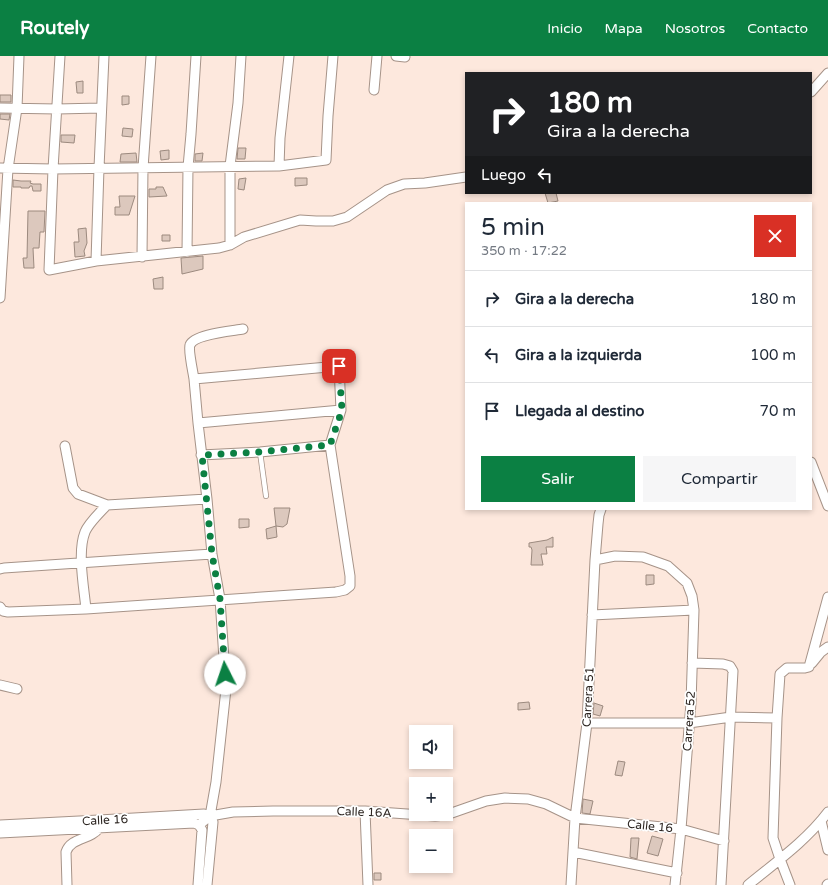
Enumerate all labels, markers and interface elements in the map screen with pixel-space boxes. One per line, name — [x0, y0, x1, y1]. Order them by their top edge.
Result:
text: Routely — [20, 17, 89, 39]
text: Inicio — [547, 20, 583, 37]
text: Mapa — [605, 20, 643, 37]
text: Nosotros — [665, 20, 725, 37]
text: Contacto — [747, 20, 808, 37]
text: 180 m — [547, 86, 633, 120]
icon: right — [481, 88, 533, 140]
text: Gira a la derecha — [547, 120, 690, 142]
icon: left — [534, 164, 556, 186]
text: Luego — [481, 166, 526, 184]
text: 5 min — [481, 213, 545, 242]
button: close — [754, 215, 796, 257]
text: 350 m · 17:22 — [481, 243, 567, 259]
icon: right — [481, 288, 503, 310]
text: Gira a la derecha — [515, 290, 634, 308]
text: 180 m — [750, 290, 796, 308]
icon: left — [481, 344, 503, 366]
text: Gira a la izquierda — [515, 346, 642, 364]
text: 100 m — [750, 346, 796, 364]
pin — [322, 349, 356, 383]
icon: arrive — [328, 355, 350, 377]
icon: arrive — [481, 400, 503, 422]
text: Llegada al destino — [515, 402, 644, 420]
text: 70 m — [759, 402, 796, 420]
button: Salir — [481, 456, 635, 502]
button: Compartir — [643, 456, 796, 502]
position arrow — [204, 653, 246, 695]
street label: Carrera 51 — [579, 666, 597, 728]
street label: Carrera 52 — [680, 690, 698, 752]
map controls — [409, 725, 453, 873]
button: sound — [409, 725, 453, 769]
button: + — [409, 777, 453, 821]
street label: Calle 16A — [336, 804, 392, 820]
street label: Calle 16 — [82, 812, 128, 828]
street label: Calle 16 — [626, 817, 674, 835]
button: − — [409, 829, 453, 873]

